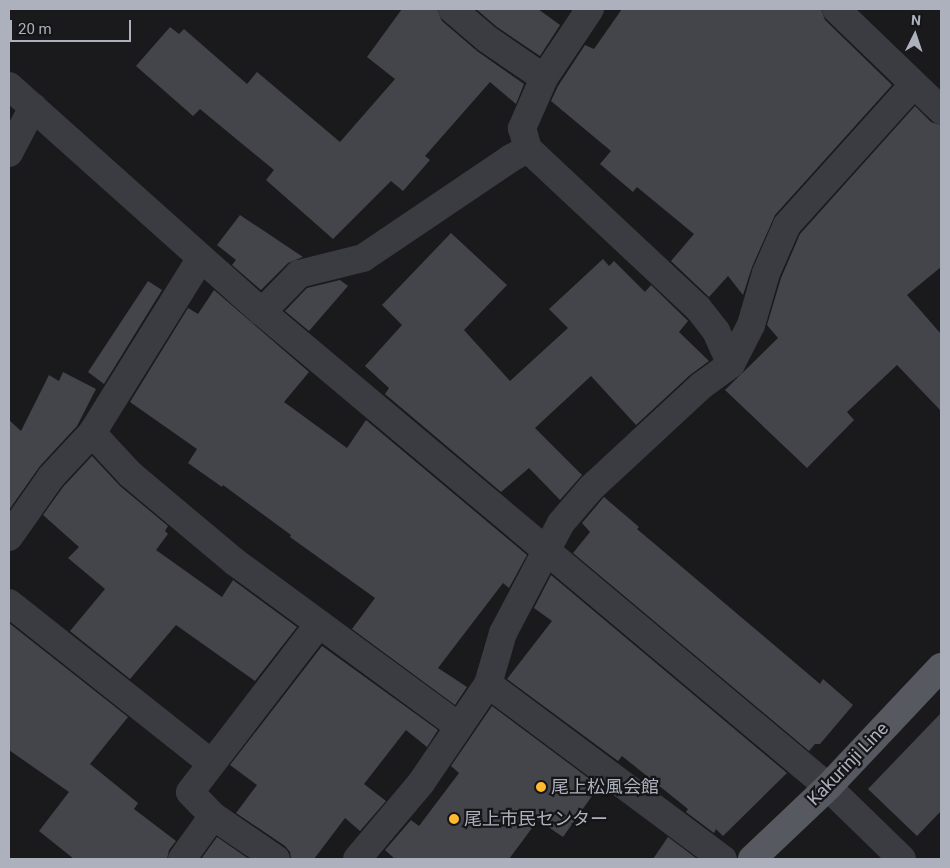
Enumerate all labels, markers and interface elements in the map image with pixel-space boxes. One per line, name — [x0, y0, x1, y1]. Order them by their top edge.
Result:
scale bar — [12, 10, 134, 42]
north arrow — [890, 10, 940, 60]
text: N — [911, 12, 922, 28]
text: 20 m — [18, 20, 52, 38]
street label: Kakurinji Line — [803, 718, 893, 810]
place label: 尾上松風会館 — [551, 776, 659, 798]
marker: 尾上松風会館 — [535, 781, 547, 793]
place label: 尾上市民センター — [464, 808, 608, 830]
marker: 尾上市民センター — [448, 813, 460, 825]

